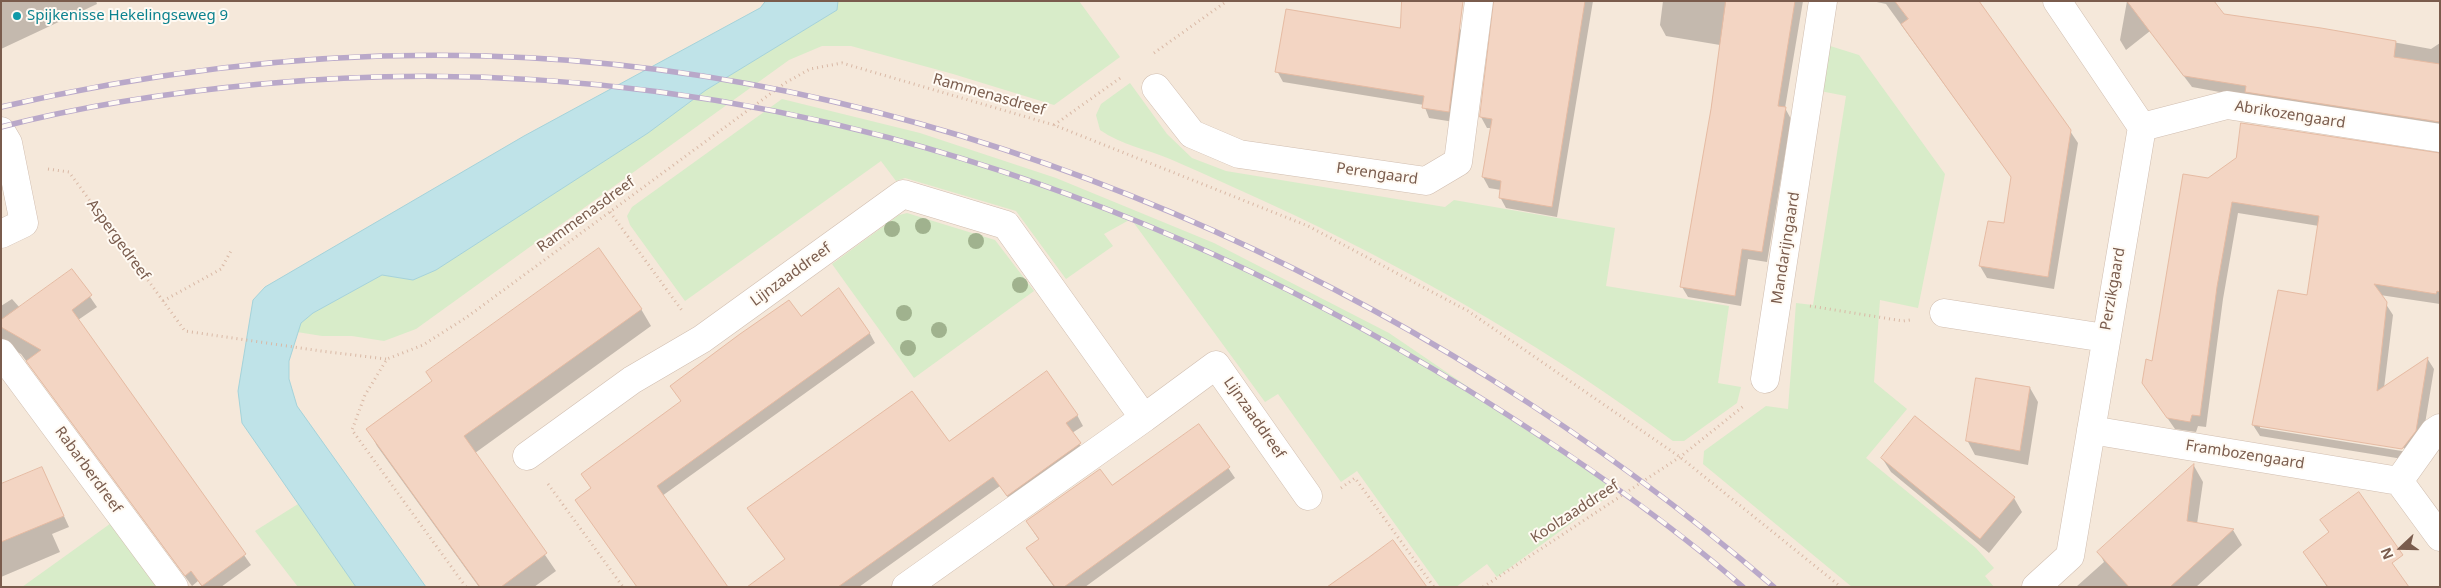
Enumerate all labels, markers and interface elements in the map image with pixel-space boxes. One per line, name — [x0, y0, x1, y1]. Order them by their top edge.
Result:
place label: Spijkenisse Hekelingseweg 9 — [27, 7, 228, 25]
marker: Spijkenisse Hekelingseweg 9 — [11, 10, 23, 22]
street label: Rammenasdreef — [931, 70, 1047, 120]
street label: Abrikozengaard — [2233, 97, 2347, 133]
street label: Perengaard — [1335, 159, 1419, 189]
street label: Rammenasdreef — [534, 174, 638, 256]
street label: Mandarijngaard — [1768, 191, 1804, 305]
street label: Aspergedreef — [83, 196, 153, 284]
street label: Lijnzaaddreef — [747, 240, 835, 310]
street label: Perzikgaard — [2097, 246, 2129, 332]
street label: Lijnzaaddreef — [1219, 374, 1289, 462]
street label: Rabarberdreef — [51, 423, 125, 517]
street label: Frambozengaard — [2184, 437, 2306, 473]
street label: Koolzaaddreef — [1527, 477, 1623, 547]
north arrow — [2376, 523, 2426, 573]
text: N — [2376, 545, 2397, 562]

